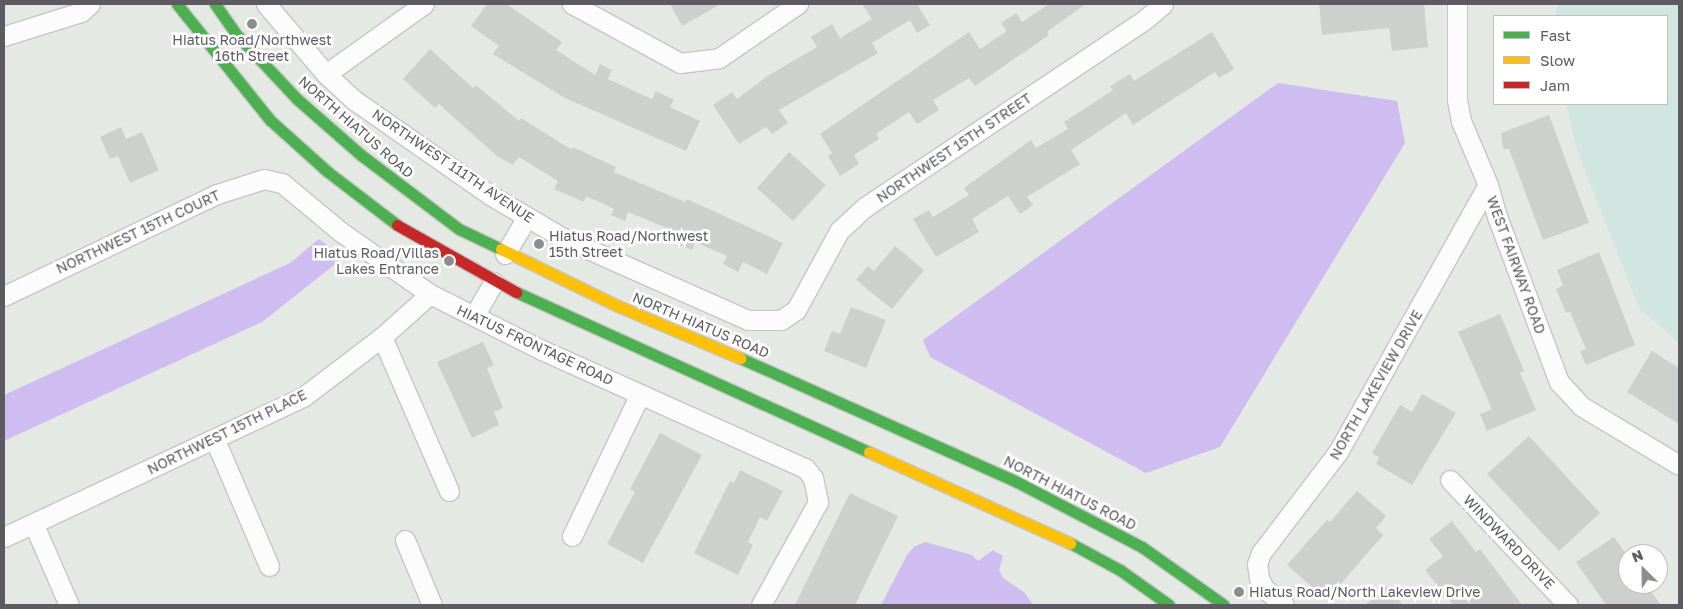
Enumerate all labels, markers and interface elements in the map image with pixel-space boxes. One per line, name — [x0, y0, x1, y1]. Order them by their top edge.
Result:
legend — [1493, 15, 1668, 105]
marker: Hiatus Road/Northwest 16th Street — [246, 18, 258, 30]
text: Fast — [1540, 26, 1571, 44]
place label: Hiatus Road/Northwest 16th Street — [172, 32, 332, 64]
text: Slow — [1540, 51, 1575, 69]
street label: NORTH HIATUS ROAD — [295, 73, 417, 181]
text: Jam — [1540, 76, 1570, 94]
street label: NORTHWEST 15TH STREET — [873, 90, 1035, 206]
street label: NORTHWEST 111TH AVENUE — [369, 106, 537, 226]
street label: NORTHWEST 15TH COURT — [54, 187, 222, 277]
street label: WEST FAIRWAY ROAD — [1483, 194, 1549, 336]
place label: Hiatus Road/Northwest 15th Street — [549, 228, 708, 260]
marker: Hiatus Road/Northwest 15th Street — [533, 238, 545, 250]
place label: Hiatus Road/Villas Lakes Entrance — [313, 245, 439, 278]
marker: Hiatus Road/Villas Lakes Entrance — [443, 255, 455, 267]
street label: NORTH HIATUS ROAD — [630, 289, 772, 361]
street label: HIATUS FRONTAGE ROAD — [454, 301, 616, 389]
street label: NORTH LAKEVIEW DRIVE — [1326, 307, 1426, 463]
street label: NORTHWEST 15TH PLACE — [145, 386, 309, 478]
street label: NORTH HIATUS ROAD — [1001, 452, 1139, 534]
street label: WINDWARD DRIVE — [1460, 491, 1558, 593]
north arrow — [1618, 544, 1668, 594]
text: N — [1629, 546, 1646, 566]
place label: Hiatus Road/North Lakeview Drive — [1249, 584, 1480, 600]
marker: Hiatus Road/North Lakeview Drive — [1233, 586, 1245, 598]

